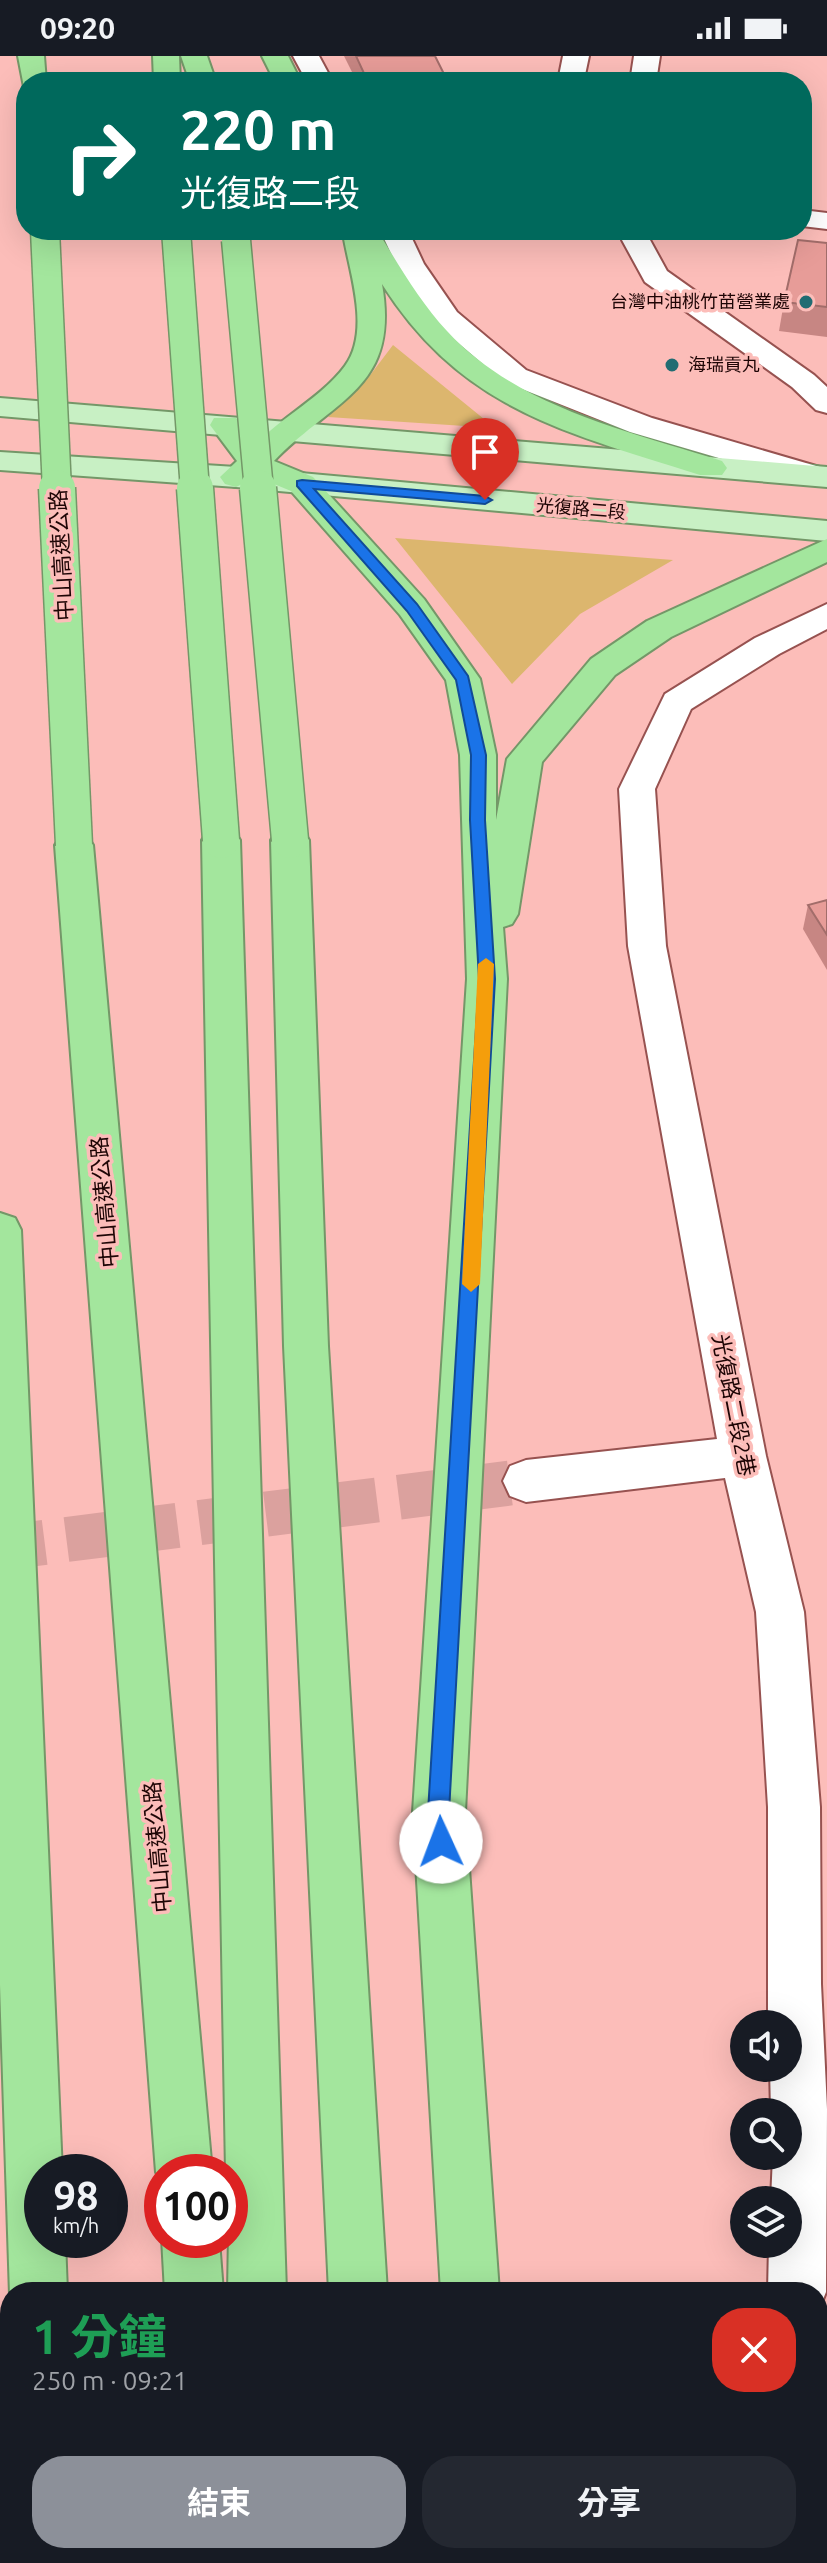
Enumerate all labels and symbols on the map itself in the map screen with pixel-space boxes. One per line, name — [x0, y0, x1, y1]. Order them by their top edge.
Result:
place label: 台灣中油桃竹苗營業處 — [610, 291, 790, 311]
marker: 台灣中油桃竹苗營業處 — [797, 293, 815, 311]
place label: 海瑞貢丸 — [688, 354, 760, 374]
marker: 海瑞貢丸 — [663, 356, 681, 374]
pin — [451, 418, 519, 500]
street label: 中山高速公路 — [45, 488, 76, 622]
street label: 光復路二段 — [535, 494, 627, 522]
street label: 中山高速公路 — [85, 1135, 122, 1269]
street label: 光復路二段2巷 — [708, 1332, 761, 1478]
street label: 中山高速公路 — [138, 1780, 175, 1914]
position arrow — [399, 1800, 483, 1884]
speed limit sign: 100 — [144, 2154, 248, 2258]

